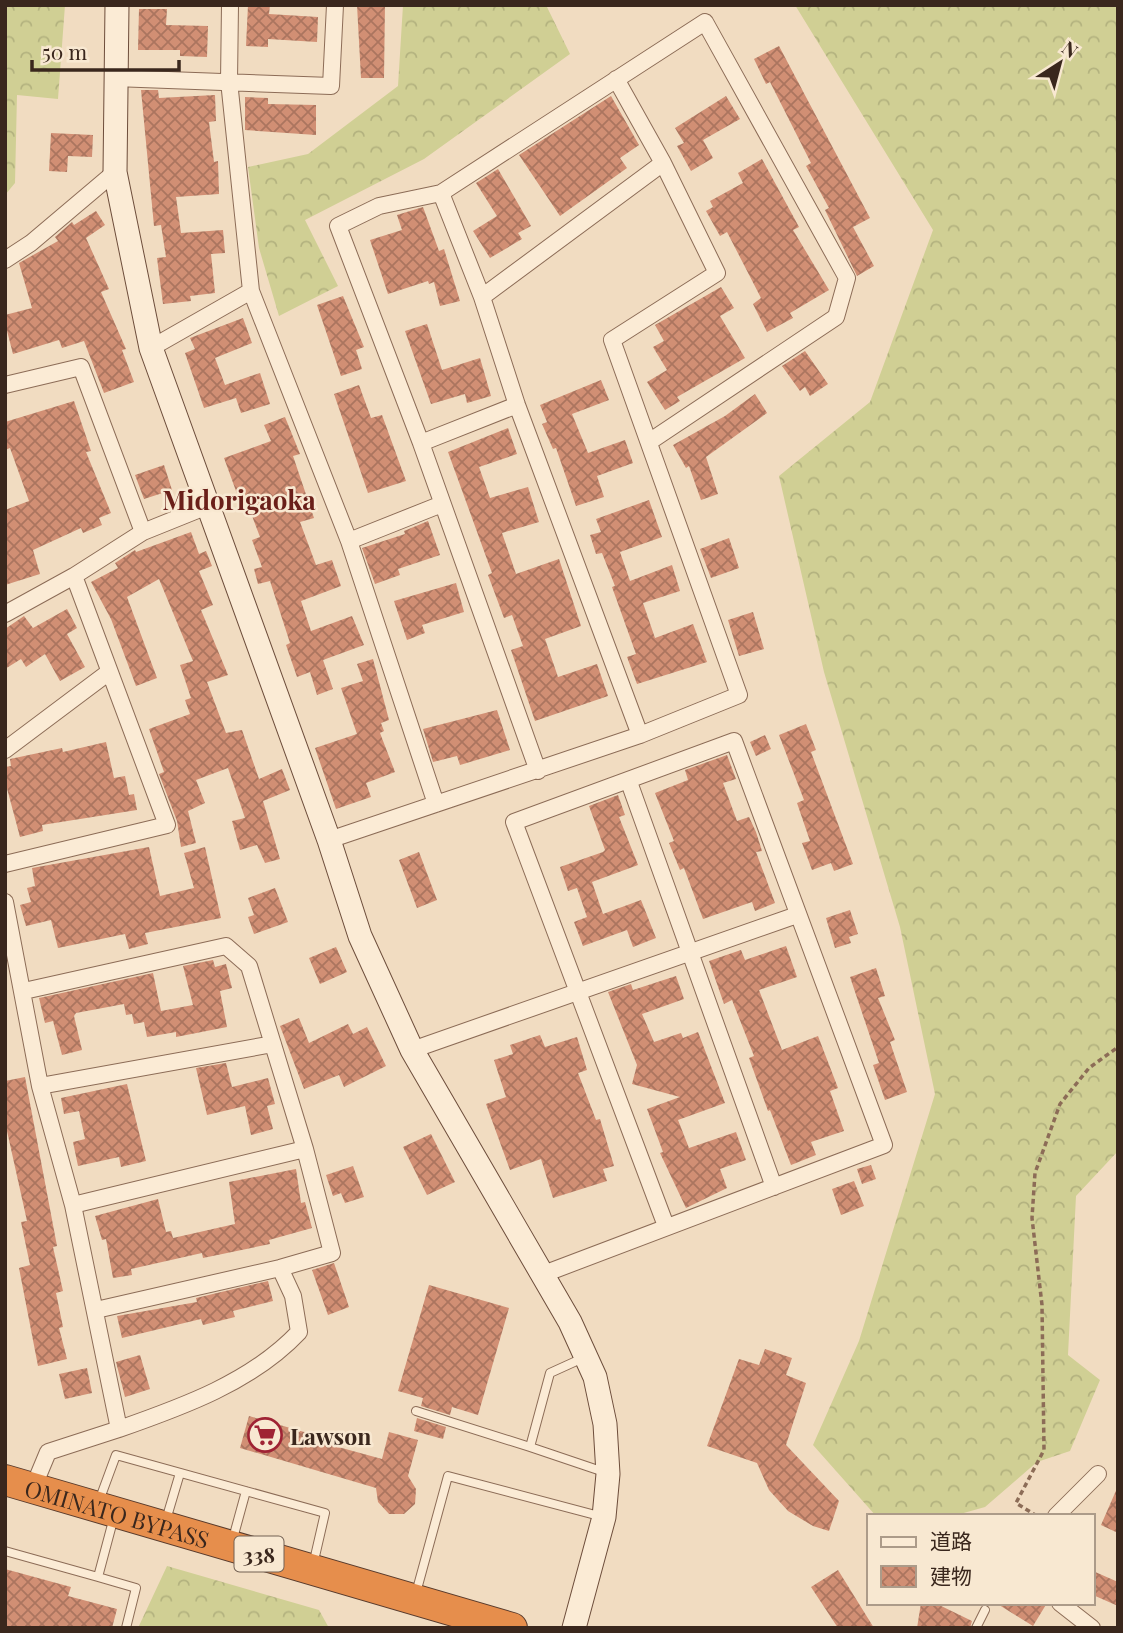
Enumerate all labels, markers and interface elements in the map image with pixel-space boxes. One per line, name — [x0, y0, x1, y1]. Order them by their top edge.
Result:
scale bar — [32, 28, 178, 72]
north arrow — [1025, 28, 1095, 98]
text: N — [1057, 34, 1084, 63]
text: 50 m — [42, 37, 88, 65]
district label: Midorigaoka — [162, 482, 316, 517]
supermarket icon: Lawson — [246, 1416, 284, 1454]
place label: Lawson — [290, 1420, 371, 1451]
street label: OMINATO BYPASS — [21, 1471, 213, 1554]
legend — [867, 1514, 1095, 1605]
text: 道路 — [930, 1526, 972, 1554]
road number: 338 — [234, 1536, 284, 1572]
text: 建物 — [930, 1561, 972, 1589]

